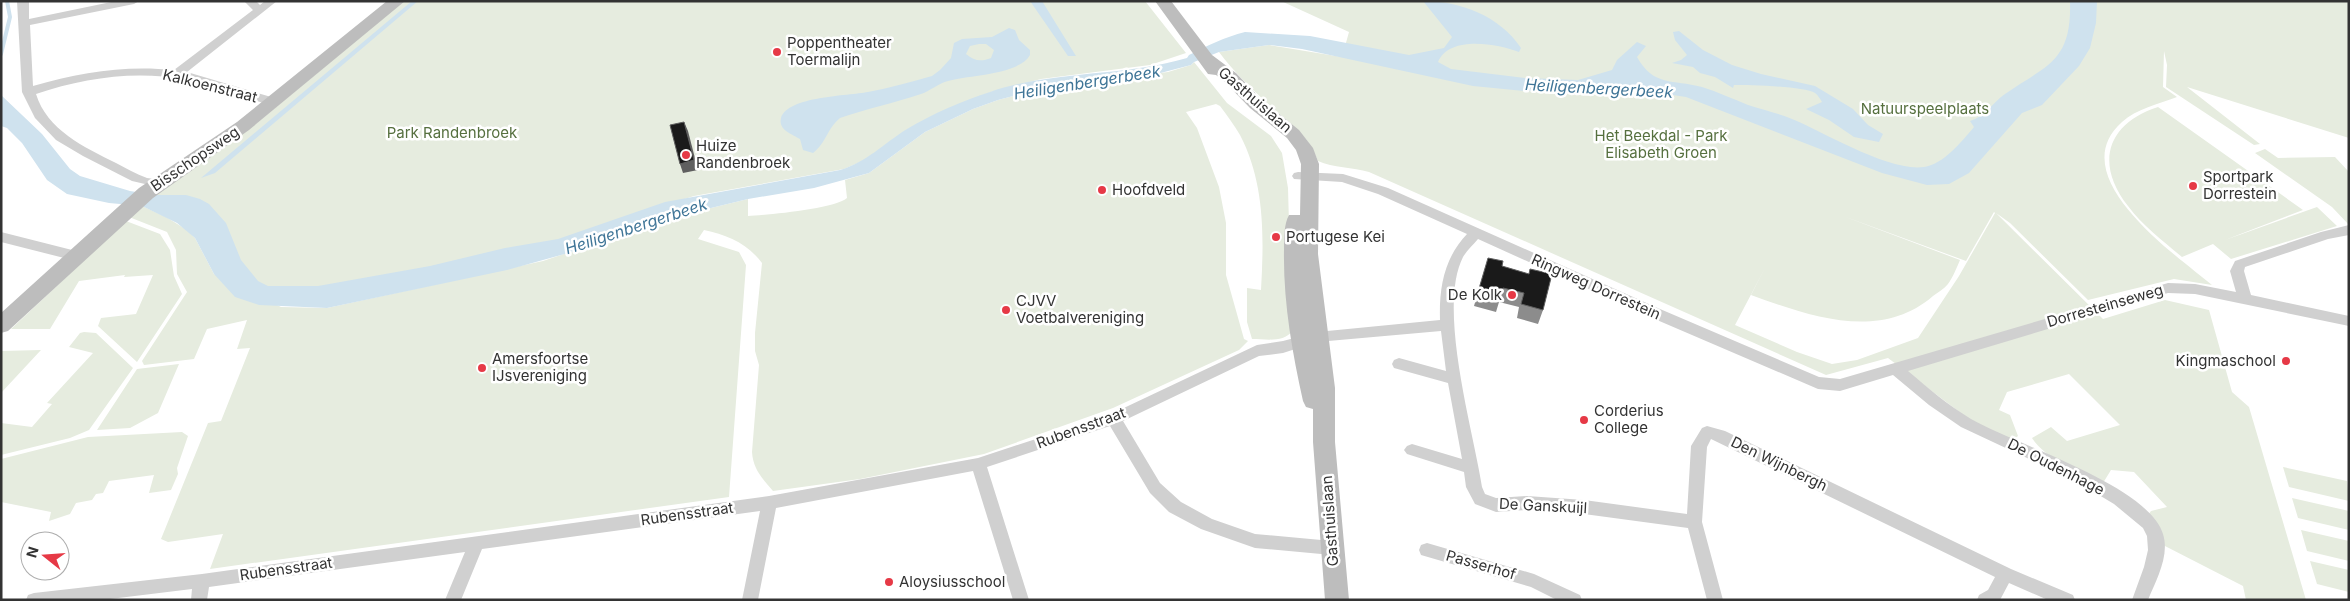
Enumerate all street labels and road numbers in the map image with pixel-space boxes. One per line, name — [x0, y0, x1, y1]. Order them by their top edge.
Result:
street label: Gasthuislaan — [1215, 63, 1296, 137]
street label: Kalkoenstraat — [161, 65, 259, 106]
street label: Bisschopsweg — [147, 122, 243, 195]
street label: Ringweg Dorrestein — [1529, 250, 1664, 324]
street label: Dorresteinseweg — [2045, 280, 2165, 331]
street label: Rubensstraat — [1034, 403, 1128, 452]
street label: Den Wijnbergh — [1728, 432, 1831, 495]
street label: De Oudenhage — [2005, 434, 2108, 499]
street label: Gasthuislaan — [1317, 475, 1342, 567]
street label: De Ganskuijl — [1498, 494, 1588, 517]
street label: Rubensstraat — [639, 498, 735, 529]
street label: Passerhof — [1444, 545, 1519, 584]
street label: Rubensstraat — [238, 553, 334, 584]

